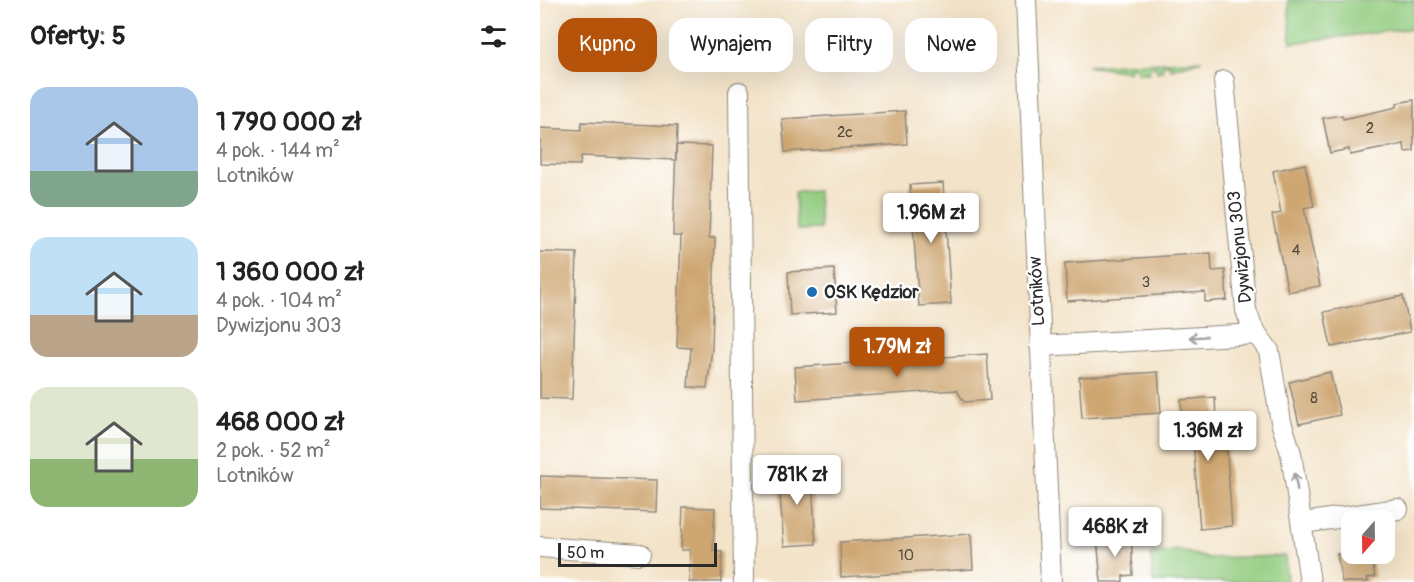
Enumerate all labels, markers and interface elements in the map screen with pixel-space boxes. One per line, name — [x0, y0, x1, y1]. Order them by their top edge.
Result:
chip: Kupno — [558, 18, 657, 72]
chip: Wynajem — [669, 18, 793, 72]
chip: Filtry — [805, 18, 893, 72]
chip: Nowe — [905, 18, 997, 72]
text: Oferty: 5 — [30, 20, 126, 52]
icon: filters — [477, 20, 510, 53]
text: 1 790 000 zł — [216, 106, 361, 138]
icon: home — [78, 111, 150, 183]
house number: 2 — [1366, 119, 1374, 138]
house number: 2c — [837, 123, 853, 142]
text: 4 pok. · 144 m² — [216, 138, 340, 163]
text: Lotników — [216, 163, 294, 188]
street label: Dywizjonu 303 — [1223, 190, 1257, 304]
pin: 1.96M zł — [869, 193, 993, 244]
text: 1.96M zł — [897, 200, 965, 225]
house number: 4 — [1292, 241, 1301, 260]
street label: Lotników — [1024, 255, 1050, 327]
text: 1 360 000 zł — [216, 256, 364, 288]
icon: home — [78, 261, 150, 333]
house number: 3 — [1142, 273, 1150, 292]
place label: OSK Kędzior — [824, 281, 919, 304]
marker: OSK Kędzior — [805, 285, 819, 299]
text: 4 pok. · 104 m² — [216, 288, 342, 313]
text: Dywizjonu 303 — [216, 313, 341, 338]
pin: 1.79M zł — [835, 327, 959, 378]
one-way arrow — [1189, 332, 1208, 343]
text: 1.79M zł — [863, 334, 931, 359]
house number: 8 — [1310, 389, 1318, 408]
text: 468 000 zł — [216, 406, 344, 438]
icon: home — [78, 411, 150, 483]
pin: 1.36M zł — [1146, 411, 1270, 462]
text: 1.36M zł — [1173, 418, 1243, 443]
text: 2 pok. · 52 m² — [216, 438, 331, 463]
pin: 781K zł — [742, 455, 852, 506]
text: 781K zł — [767, 462, 827, 487]
text: Lotników — [216, 463, 294, 488]
one-way arrow — [1291, 473, 1302, 493]
pin: 468K zł — [1060, 507, 1170, 558]
north arrow — [1341, 510, 1395, 564]
map controls — [1341, 510, 1395, 564]
text: 468K zł — [1082, 514, 1148, 539]
scale bar — [558, 540, 717, 568]
text: 50 m — [567, 543, 604, 563]
house number: 10 — [898, 546, 914, 565]

